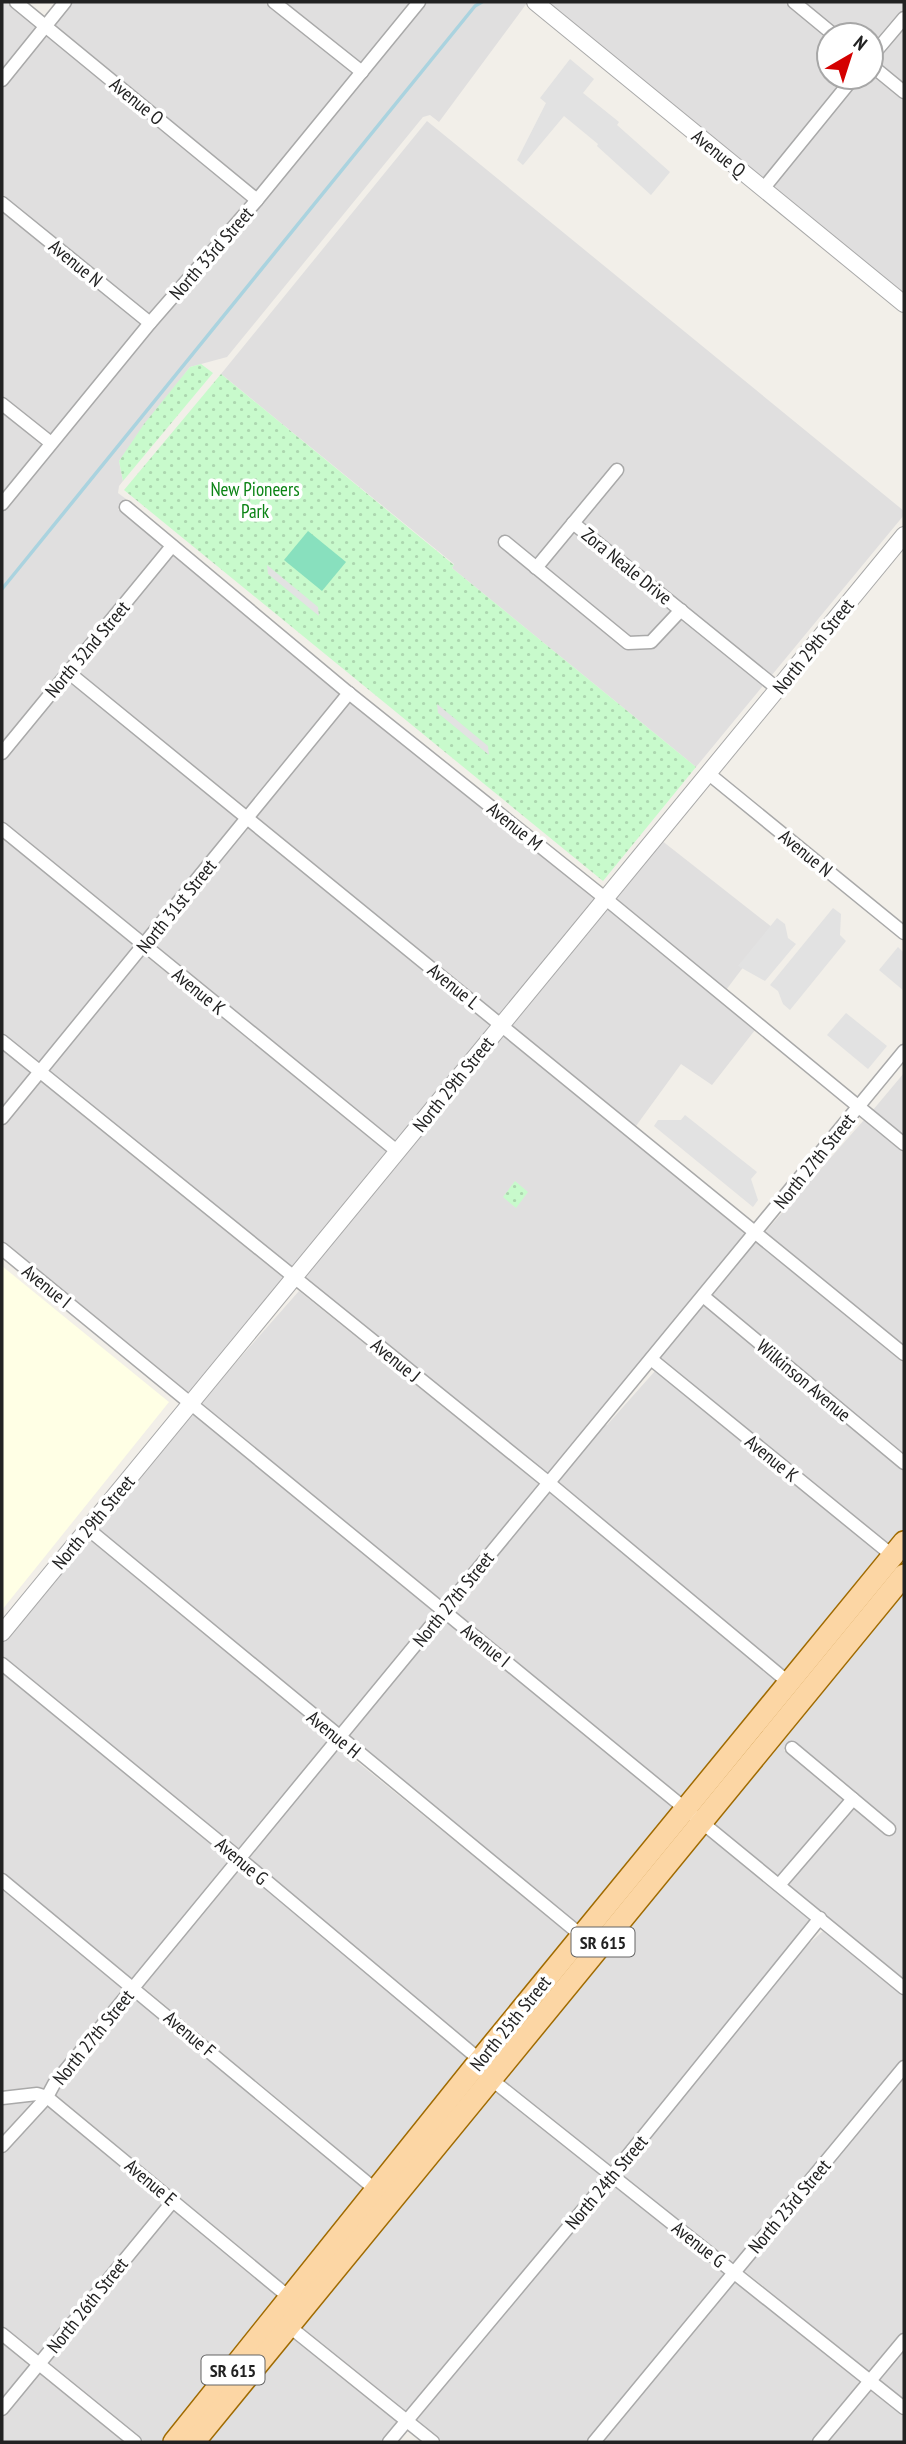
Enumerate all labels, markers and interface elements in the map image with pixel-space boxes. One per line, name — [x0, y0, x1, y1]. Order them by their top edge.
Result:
north arrow — [815, 21, 885, 91]
text: N — [849, 30, 872, 55]
street label: Avenue O — [105, 72, 169, 130]
street label: Avenue Q — [687, 124, 751, 182]
street label: North 33rd Street — [164, 201, 258, 304]
street label: Avenue N — [44, 234, 108, 292]
park label: New Pioneers Park — [210, 477, 300, 523]
street label: Zora Neale Drive — [577, 522, 677, 610]
street label: North 29th Street — [767, 593, 859, 699]
street label: North 32nd Street — [40, 595, 135, 702]
street label: Avenue M — [483, 796, 547, 856]
street label: Avenue N — [774, 824, 838, 882]
street label: North 31st Street — [131, 854, 222, 958]
street label: Avenue L — [423, 958, 485, 1014]
street label: Avenue K — [168, 962, 230, 1020]
street label: North 29th Street — [407, 1031, 499, 1137]
street label: North 27th Street — [768, 1108, 860, 1213]
street label: Avenue I — [17, 1259, 77, 1313]
street label: Avenue J — [366, 1333, 426, 1387]
street label: Wilkinson Avenue — [752, 1334, 856, 1426]
street label: Avenue K — [741, 1429, 803, 1487]
street label: North 29th Street — [47, 1469, 140, 1574]
street label: North 27th Street — [407, 1546, 499, 1651]
street label: Avenue I — [456, 1618, 516, 1672]
street label: Avenue H — [302, 1705, 366, 1763]
street label: Avenue G — [211, 1832, 273, 1890]
road number: SR 615 — [572, 1928, 634, 1956]
street label: North 25th Street — [464, 1970, 556, 2076]
street label: North 27th Street — [47, 1984, 139, 2089]
street label: Avenue F — [159, 2006, 221, 2063]
street label: North 24th Street — [560, 2129, 653, 2234]
street label: Avenue E — [120, 2153, 182, 2211]
street label: North 23rd Street — [743, 2153, 836, 2258]
street label: Avenue G — [667, 2216, 731, 2272]
street label: North 26th Street — [41, 2252, 133, 2358]
road number: SR 615 — [202, 2356, 264, 2384]

